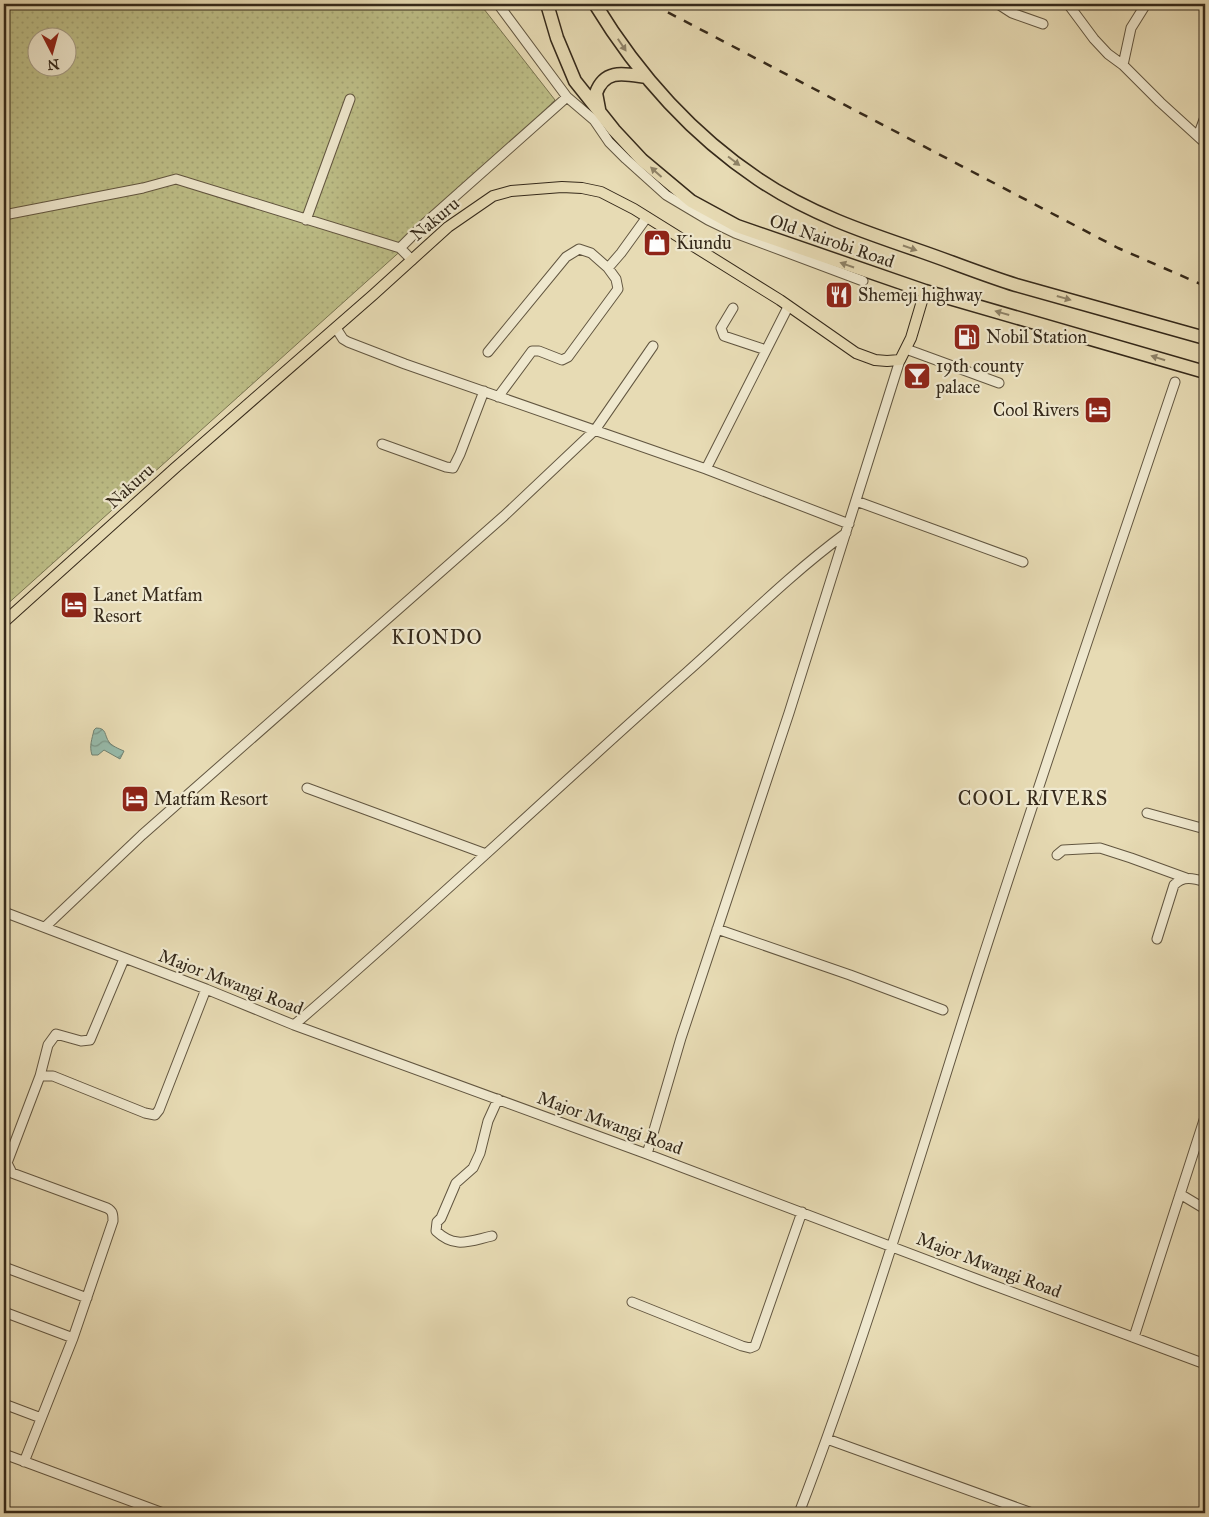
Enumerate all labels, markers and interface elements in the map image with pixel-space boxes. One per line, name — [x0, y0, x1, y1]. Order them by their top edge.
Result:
north arrow — [28, 28, 78, 78]
one-way arrow — [617, 38, 626, 52]
text: N — [46, 55, 60, 74]
one-way arrow — [727, 156, 740, 167]
one-way arrow — [650, 166, 662, 178]
street label: Nakuru — [406, 192, 464, 246]
street label: Old Nairobi Road — [767, 209, 897, 273]
shop icon: Kiundu — [642, 228, 672, 258]
place label: Kiundu — [676, 232, 732, 254]
one-way arrow — [903, 244, 918, 252]
one-way arrow — [840, 260, 855, 268]
restaurant icon: Shemeji highway — [824, 280, 854, 310]
place label: Shemeji highway — [858, 284, 983, 307]
one-way arrow — [1057, 295, 1072, 303]
one-way arrow — [995, 309, 1010, 317]
fuel station icon: Nobil Station — [952, 322, 982, 352]
place label: Nobil Station — [986, 326, 1087, 348]
one-way arrow — [1151, 354, 1166, 362]
place label: 19th county palace — [935, 355, 1024, 398]
bar icon: 19th county palace — [902, 361, 932, 391]
hotel icon: Cool Rivers — [1083, 395, 1113, 425]
place label: Cool Rivers — [993, 399, 1079, 421]
street label: Nakuru — [102, 459, 159, 513]
place label: Lanet Matfam Resort — [93, 584, 203, 627]
hotel icon: Lanet Matfam Resort — [59, 590, 89, 620]
district label: KIONDO — [391, 625, 483, 649]
hotel icon: Matfam Resort — [120, 784, 150, 814]
district label: COOL RIVERS — [958, 786, 1108, 810]
place label: Matfam Resort — [154, 788, 269, 810]
street label: Major Mwangi Road — [155, 944, 306, 1021]
street label: Major Mwangi Road — [534, 1086, 686, 1160]
street label: Major Mwangi Road — [913, 1227, 1064, 1304]

